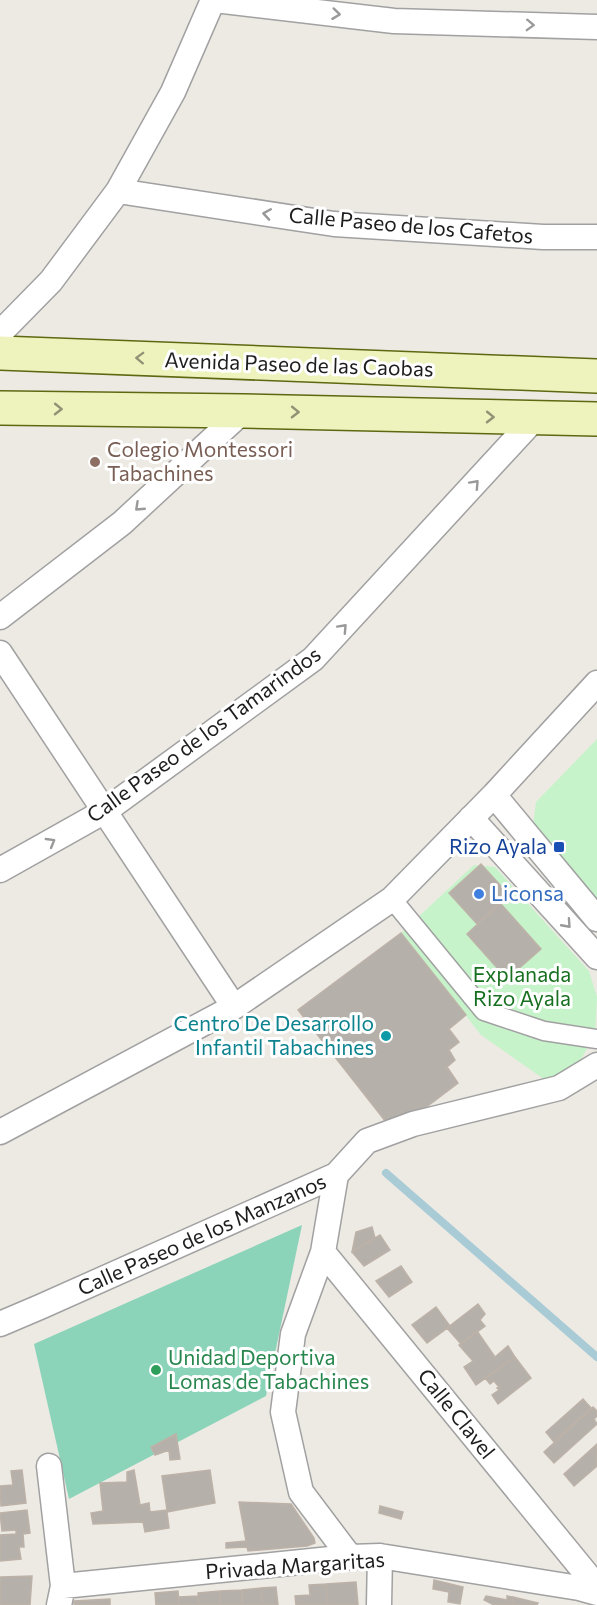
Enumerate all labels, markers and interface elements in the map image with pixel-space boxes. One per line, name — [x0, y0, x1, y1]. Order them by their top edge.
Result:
one-way arrow — [331, 7, 340, 20]
one-way arrow — [526, 19, 535, 31]
street label: Calle Paseo de los Cafetos — [288, 201, 534, 248]
one-way arrow — [262, 208, 271, 220]
street label: Avenida Paseo de las Caobas — [164, 346, 434, 381]
one-way arrow — [135, 352, 144, 365]
one-way arrow — [54, 403, 63, 415]
one-way arrow — [291, 406, 300, 418]
one-way arrow — [486, 410, 495, 423]
place label: Colegio Montessori Tabachines — [107, 436, 293, 485]
marker: Colegio Montessori Tabachines — [88, 455, 102, 469]
one-way arrow — [467, 480, 478, 491]
one-way arrow — [135, 500, 145, 511]
one-way arrow — [335, 624, 346, 635]
street label: Calle Paseo de los Tamarindos — [81, 641, 325, 827]
place label: Rizo Ayala — [449, 833, 547, 858]
one-way arrow — [45, 837, 55, 849]
marker: Rizo Ayala — [552, 840, 566, 854]
place label: Liconsa — [491, 880, 564, 905]
marker: Liconsa — [472, 887, 486, 901]
one-way arrow — [560, 917, 571, 928]
park label: Explanada Rizo Ayala — [473, 961, 571, 1010]
place label: Centro De Desarrollo Infantil Tabachines — [173, 1010, 374, 1059]
marker: Centro De Desarrollo Infantil Tabachines — [379, 1029, 393, 1043]
street label: Calle Paseo de los Manzanos — [73, 1167, 329, 1300]
place label: Unidad Deportiva Lomas de Tabachines — [168, 1344, 369, 1393]
marker: Unidad Deportiva Lomas de Tabachines — [149, 1363, 163, 1377]
street label: Calle Clavel — [413, 1363, 501, 1463]
street label: Privada Margaritas — [204, 1546, 386, 1583]

